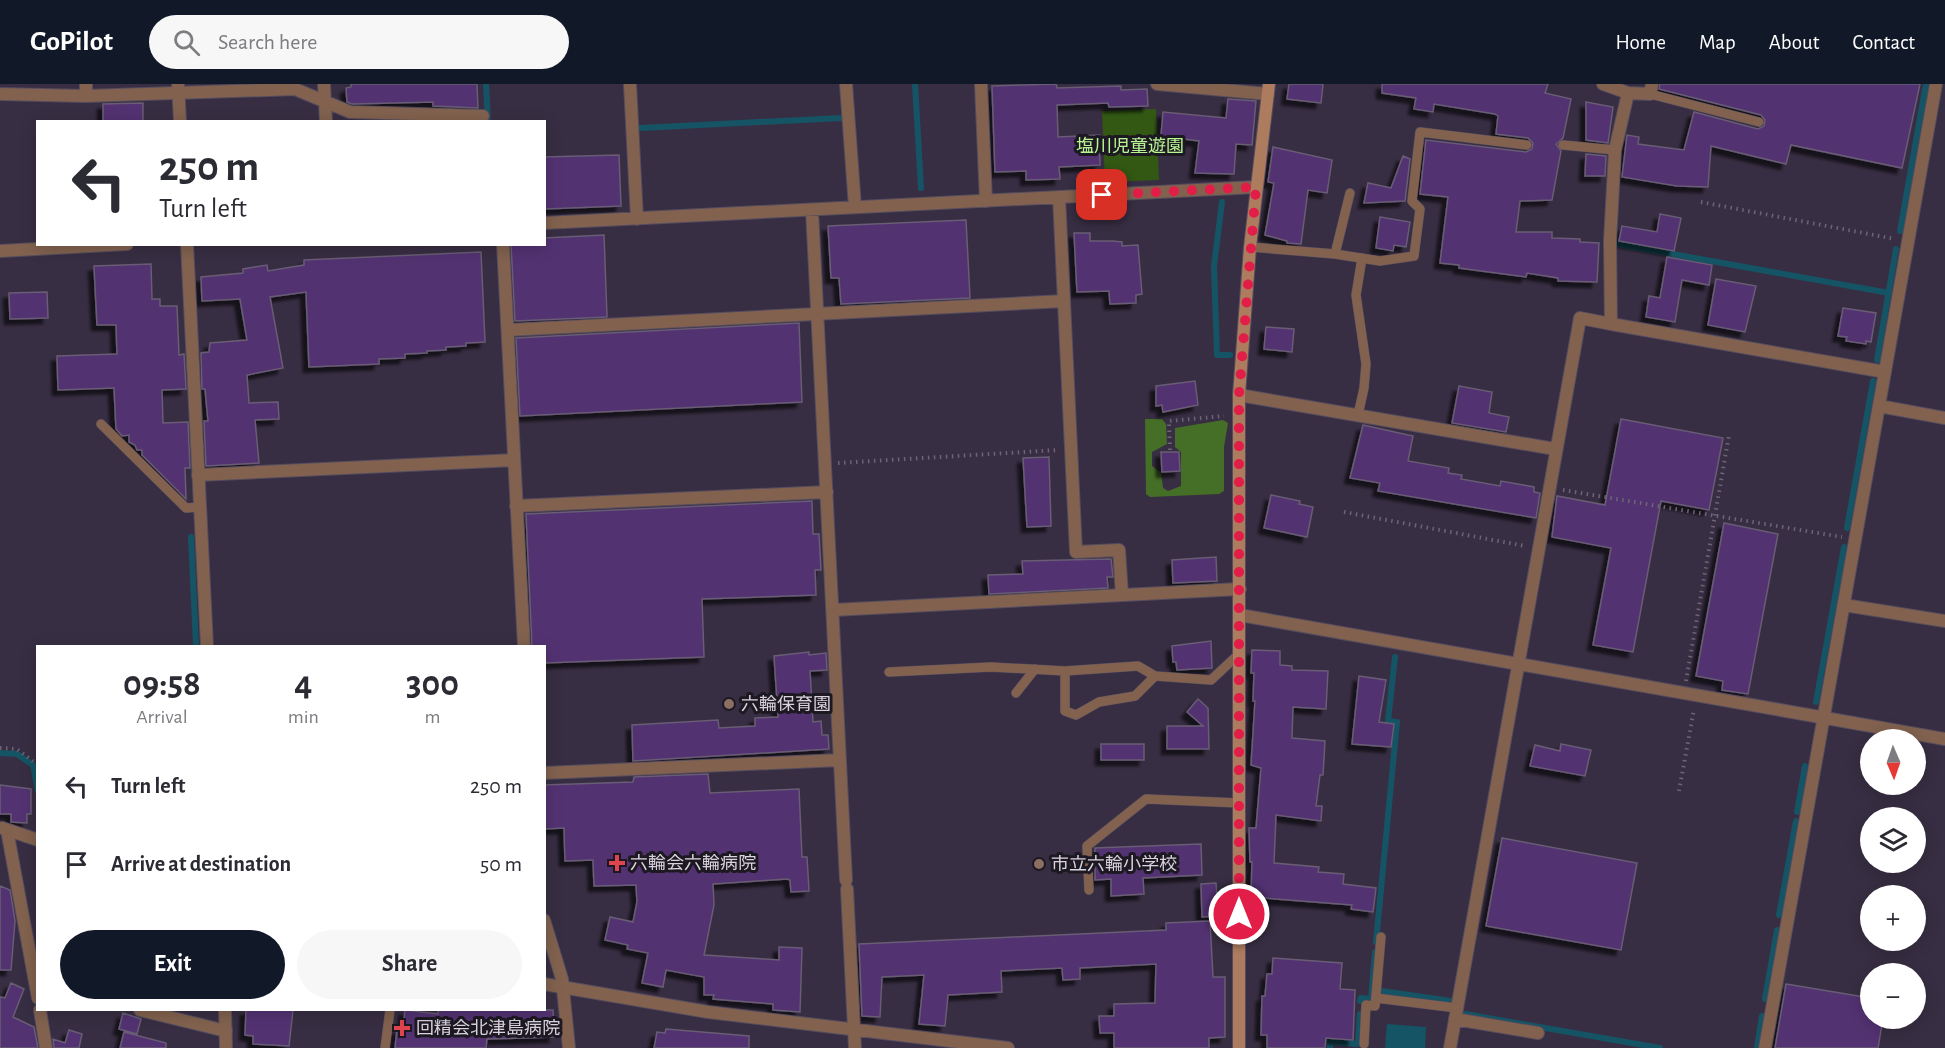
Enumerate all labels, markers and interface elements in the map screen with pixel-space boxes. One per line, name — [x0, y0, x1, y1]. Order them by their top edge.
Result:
search box — [149, 15, 569, 69]
icon: search — [170, 26, 203, 59]
text: GoPilot — [30, 28, 113, 56]
text: Search here — [218, 31, 318, 53]
text: Home — [1615, 32, 1666, 53]
text: Map — [1699, 32, 1736, 53]
text: About — [1769, 32, 1819, 53]
text: Contact — [1852, 32, 1915, 53]
park label: 塩川児童遊園 — [1076, 136, 1184, 156]
icon: left — [60, 144, 138, 222]
text: 250 m — [159, 146, 259, 188]
pin — [1076, 169, 1127, 220]
icon: arrive — [1085, 178, 1118, 211]
text: Turn left — [159, 195, 247, 222]
text: 09:58 — [123, 666, 201, 702]
text: 4 — [294, 666, 312, 702]
text: 300 — [406, 666, 459, 702]
place label: 六輪保育園 — [741, 694, 831, 714]
marker: 六輪保育園 — [722, 697, 736, 711]
text: Arrival — [136, 707, 188, 727]
text: min — [288, 707, 319, 727]
text: m — [424, 707, 440, 727]
north arrow — [1860, 729, 1926, 795]
map controls — [1860, 729, 1926, 1029]
icon: left — [60, 770, 93, 803]
text: Turn left — [111, 775, 185, 797]
text: 250 m — [470, 775, 522, 797]
button: layers — [1860, 807, 1926, 873]
icon: arrive — [60, 848, 93, 881]
text: Arrive at destination — [111, 853, 291, 875]
text: 50 m — [480, 853, 522, 875]
place label: 六輪会六輪病院 — [630, 853, 756, 873]
marker: 六輪会六輪病院 — [608, 854, 626, 872]
place label: 市立六輪小学校 — [1051, 854, 1177, 874]
marker: 市立六輪小学校 — [1032, 857, 1046, 871]
position arrow — [1207, 882, 1271, 946]
button: + — [1860, 885, 1926, 951]
button: Exit — [60, 930, 285, 999]
button: Share — [297, 930, 522, 999]
button: − — [1860, 963, 1926, 1029]
place label: 回精会北津島病院 — [416, 1018, 560, 1038]
marker: 回精会北津島病院 — [393, 1019, 411, 1037]

